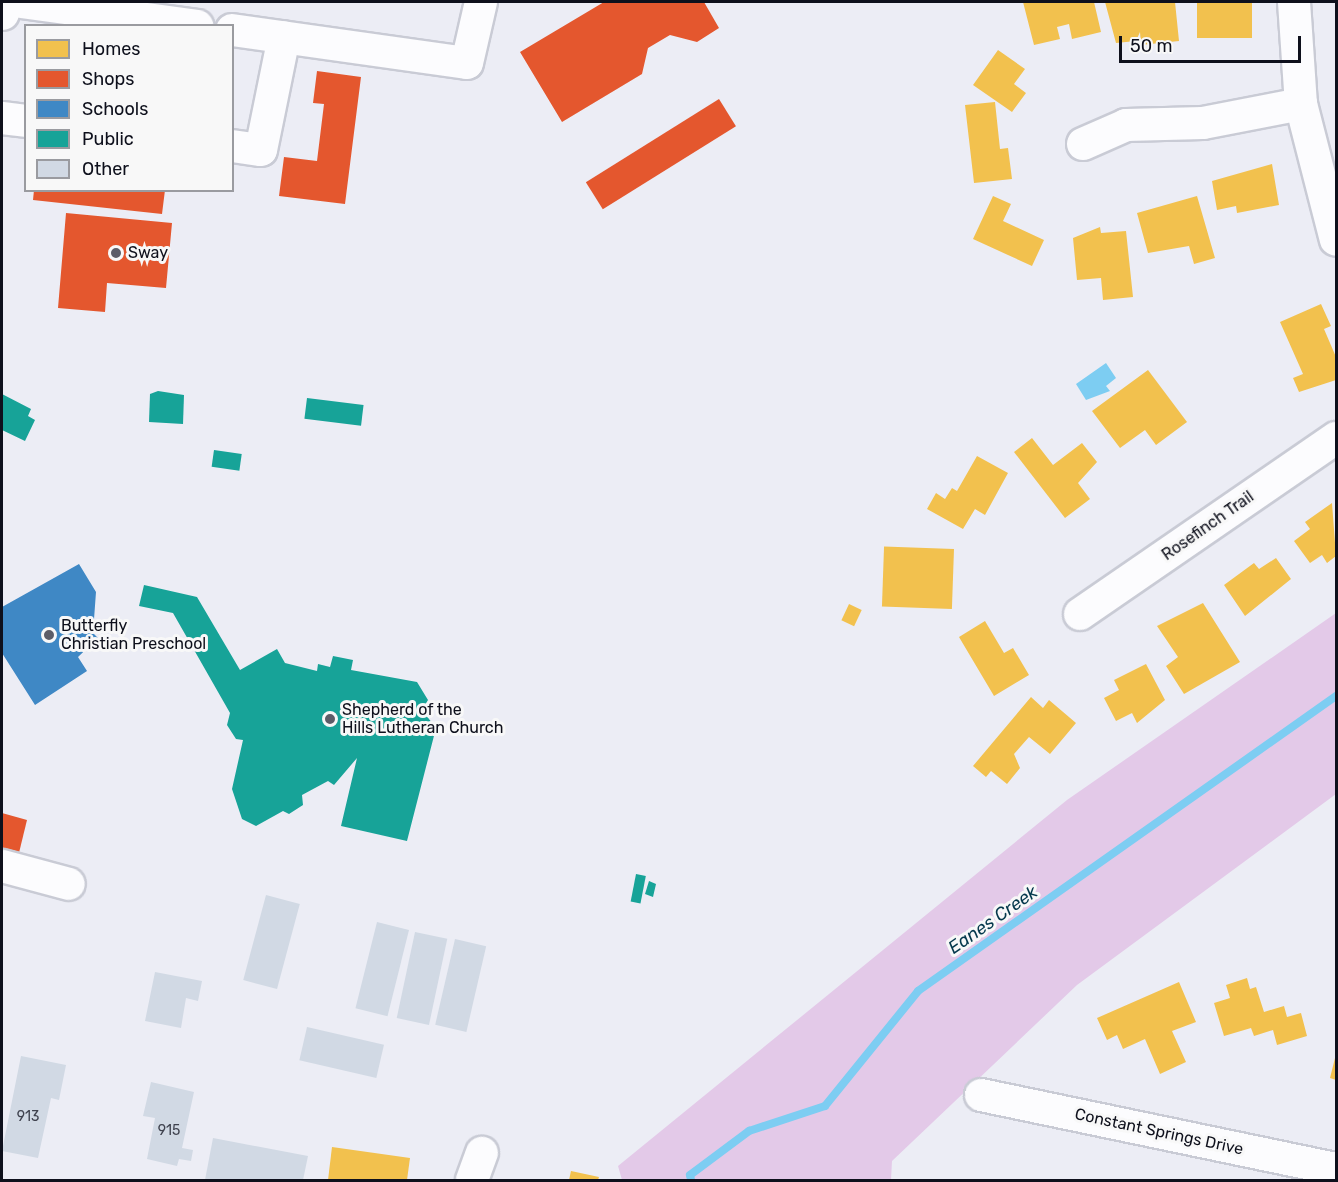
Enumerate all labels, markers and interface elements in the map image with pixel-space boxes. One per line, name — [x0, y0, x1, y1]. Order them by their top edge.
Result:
legend — [24, 24, 234, 192]
scale bar — [1122, 24, 1304, 62]
text: 50 m — [1130, 35, 1173, 57]
text: Homes — [82, 38, 140, 60]
text: Shops — [82, 68, 134, 90]
text: Schools — [82, 98, 148, 120]
text: Public — [82, 128, 134, 150]
text: Other — [82, 158, 129, 180]
place label: Sway — [128, 243, 168, 263]
marker: Sway — [109, 246, 123, 260]
street label: Rosefinch Trail — [1158, 487, 1258, 565]
place label: Butterfly Christian Preschool — [61, 616, 206, 654]
marker: Butterfly Christian Preschool — [42, 628, 56, 642]
place label: Shepherd of the Hills Lutheran Church — [342, 700, 503, 738]
marker: Shepherd of the Hills Lutheran Church — [323, 712, 337, 726]
water label: Eanes Creek — [944, 881, 1042, 959]
street label: Constant Springs Drive — [1073, 1105, 1245, 1159]
house number: 913 — [17, 1109, 39, 1125]
house number: 915 — [158, 1123, 180, 1139]

